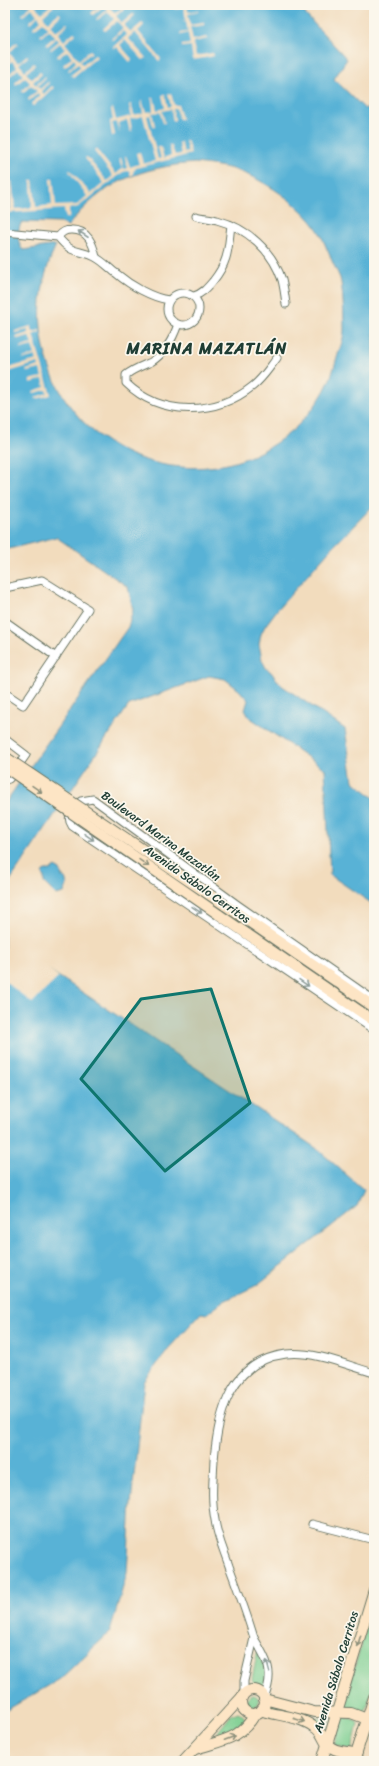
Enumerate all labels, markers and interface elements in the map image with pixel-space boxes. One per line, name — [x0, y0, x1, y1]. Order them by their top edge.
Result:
one-way arrow — [77, 230, 88, 238]
district label: MARINA MAZATLÁN — [126, 334, 287, 363]
one-way arrow — [31, 785, 42, 793]
street label: Boulevard Marina Mazatlán — [96, 785, 226, 887]
one-way arrow — [83, 833, 94, 841]
street label: Avenida Sábalo Cerritos — [138, 838, 255, 929]
one-way arrow — [138, 859, 149, 867]
one-way arrow — [191, 906, 203, 914]
one-way arrow — [299, 979, 310, 987]
street label: Avenida Sábalo Cerritos — [307, 1608, 365, 1737]
one-way arrow — [355, 1634, 362, 1647]
one-way arrow — [264, 1660, 271, 1673]
one-way arrow — [293, 1717, 306, 1724]
one-way arrow — [224, 1733, 236, 1741]

